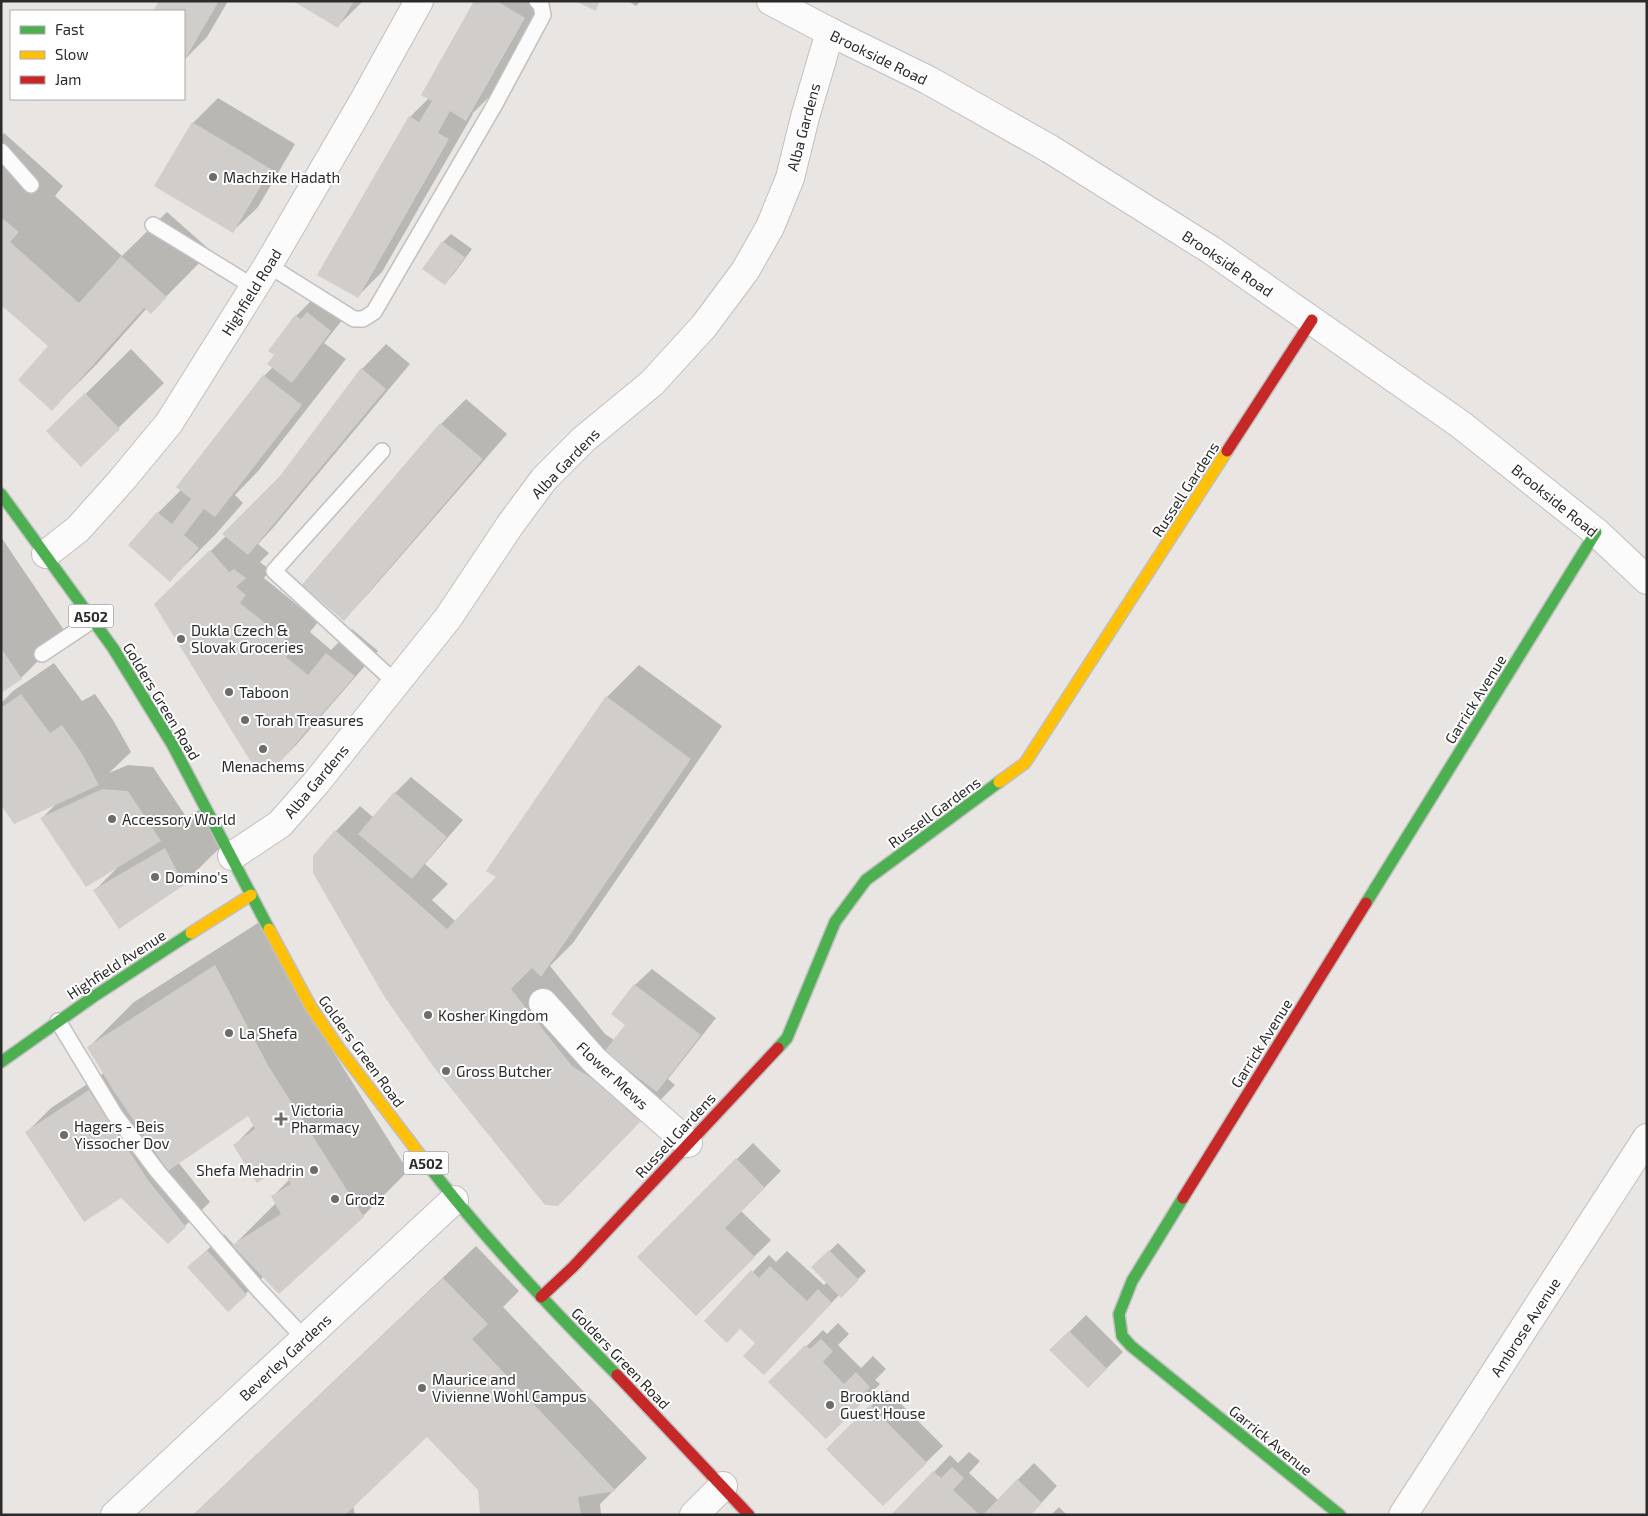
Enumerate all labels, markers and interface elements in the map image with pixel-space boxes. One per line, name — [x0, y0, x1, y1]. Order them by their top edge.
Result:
legend — [10, 10, 185, 100]
text: Fast — [55, 20, 85, 38]
street label: Brookside Road — [828, 26, 930, 88]
text: Slow — [55, 45, 89, 63]
text: Jam — [55, 70, 81, 88]
street label: Alba Gardens — [783, 81, 823, 173]
place label: Machzike Hadath — [223, 168, 340, 186]
marker: Machzike Hadath — [207, 171, 219, 183]
street label: Brookside Road — [1179, 226, 1277, 300]
street label: Highfield Road — [217, 245, 285, 339]
street label: Alba Gardens — [527, 424, 603, 502]
street label: Russell Gardens — [1148, 438, 1222, 540]
street label: Brookside Road — [1508, 460, 1602, 540]
road number: A502 — [68, 604, 114, 628]
place label: Dukla Czech & Slovak Groceries — [191, 621, 304, 656]
marker: Dukla Czech & Slovak Groceries — [175, 633, 187, 645]
street label: Golders Green Road — [120, 639, 204, 763]
street label: Garrick Avenue — [1440, 651, 1510, 747]
place label: Taboon — [239, 683, 289, 701]
marker: Taboon — [223, 686, 235, 698]
place label: Torah Treasures — [255, 711, 364, 729]
marker: Torah Treasures — [239, 714, 251, 726]
street label: Alba Gardens — [280, 741, 352, 821]
marker: Menachems — [257, 743, 269, 755]
place label: Menachems — [221, 757, 305, 775]
street label: Russell Gardens — [884, 773, 984, 851]
place label: Accessory World — [122, 810, 236, 828]
marker: Accessory World — [106, 813, 118, 825]
place label: Domino's — [165, 868, 228, 886]
marker: Domino's — [149, 871, 161, 883]
street label: Highfield Avenue — [63, 925, 169, 1003]
street label: Golders Green Road — [315, 992, 409, 1110]
street label: Garrick Avenue — [1226, 995, 1296, 1091]
place label: Kosher Kingdom — [438, 1006, 549, 1024]
marker: Kosher Kingdom — [422, 1009, 434, 1021]
place label: La Shefa — [239, 1024, 297, 1042]
marker: La Shefa — [223, 1027, 235, 1039]
street label: Flower Mews — [573, 1037, 653, 1113]
place label: Gross Butcher — [456, 1062, 552, 1080]
marker: Gross Butcher — [440, 1065, 452, 1077]
street label: Russell Gardens — [631, 1089, 719, 1181]
place label: Victoria Pharmacy — [291, 1101, 360, 1136]
marker: Victoria Pharmacy — [275, 1113, 287, 1125]
place label: Hagers - Beis Yissocher Dov — [74, 1117, 170, 1152]
marker: Hagers - Beis Yissocher Dov — [58, 1129, 70, 1141]
road number: A502 — [404, 1152, 448, 1174]
place label: Shefa Mehadrin — [196, 1161, 304, 1179]
marker: Shefa Mehadrin — [308, 1164, 320, 1176]
place label: Grodz — [345, 1190, 385, 1208]
marker: Grodz — [329, 1193, 341, 1205]
street label: Ambrose Avenue — [1486, 1274, 1564, 1380]
street label: Golders Green Road — [568, 1304, 674, 1412]
street label: Beverley Gardens — [235, 1310, 335, 1404]
place label: Maurice and Vivienne Wohl Campus — [432, 1370, 587, 1405]
marker: Maurice and Vivienne Wohl Campus — [416, 1382, 428, 1394]
place label: Brookland Guest House — [840, 1387, 925, 1422]
marker: Brookland Guest House — [824, 1399, 836, 1411]
street label: Garrick Avenue — [1226, 1401, 1316, 1479]

